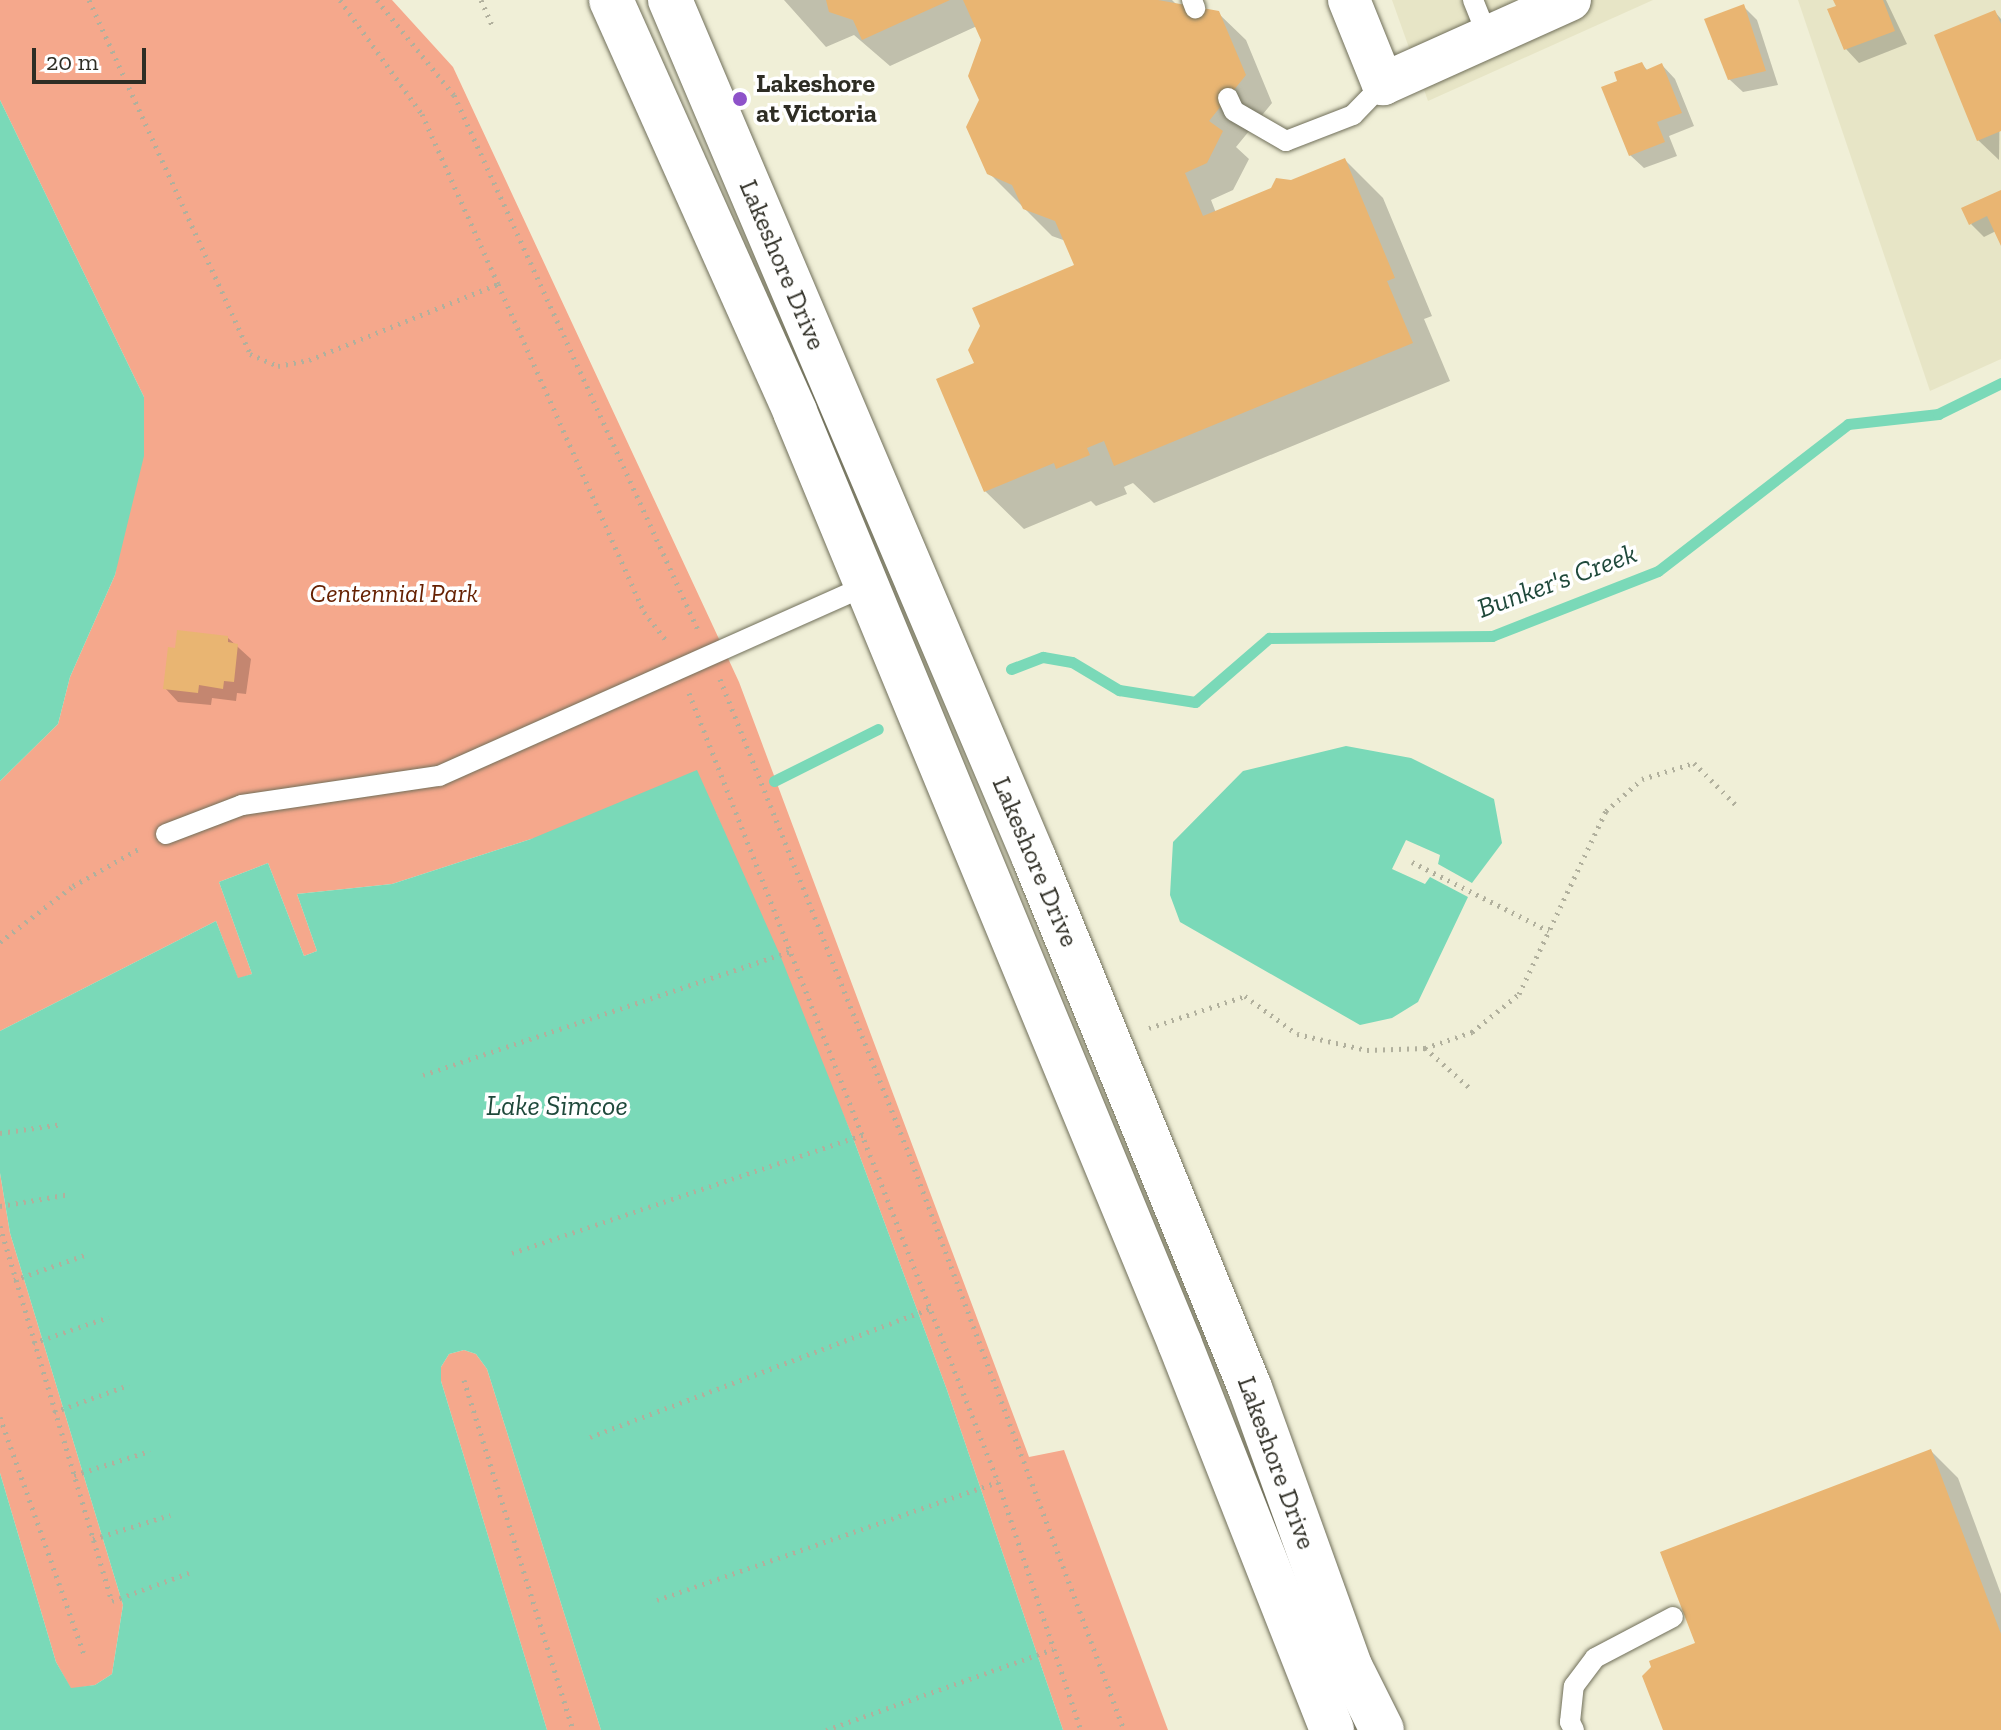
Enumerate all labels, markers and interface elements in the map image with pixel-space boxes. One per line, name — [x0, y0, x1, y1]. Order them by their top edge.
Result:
scale bar — [36, 32, 150, 82]
text: 20 m — [46, 47, 98, 76]
place label: Lakeshore at Victoria — [756, 68, 878, 130]
marker: Lakeshore at Victoria — [731, 90, 749, 108]
street label: Lakeshore Drive — [732, 175, 832, 355]
water label: Bunker's Creek — [1473, 537, 1641, 625]
park label: Centennial Park — [310, 578, 478, 610]
street label: Lakeshore Drive — [985, 772, 1085, 952]
water label: Lake Simcoe — [486, 1089, 628, 1123]
street label: Lakeshore Drive — [1230, 1372, 1322, 1554]

